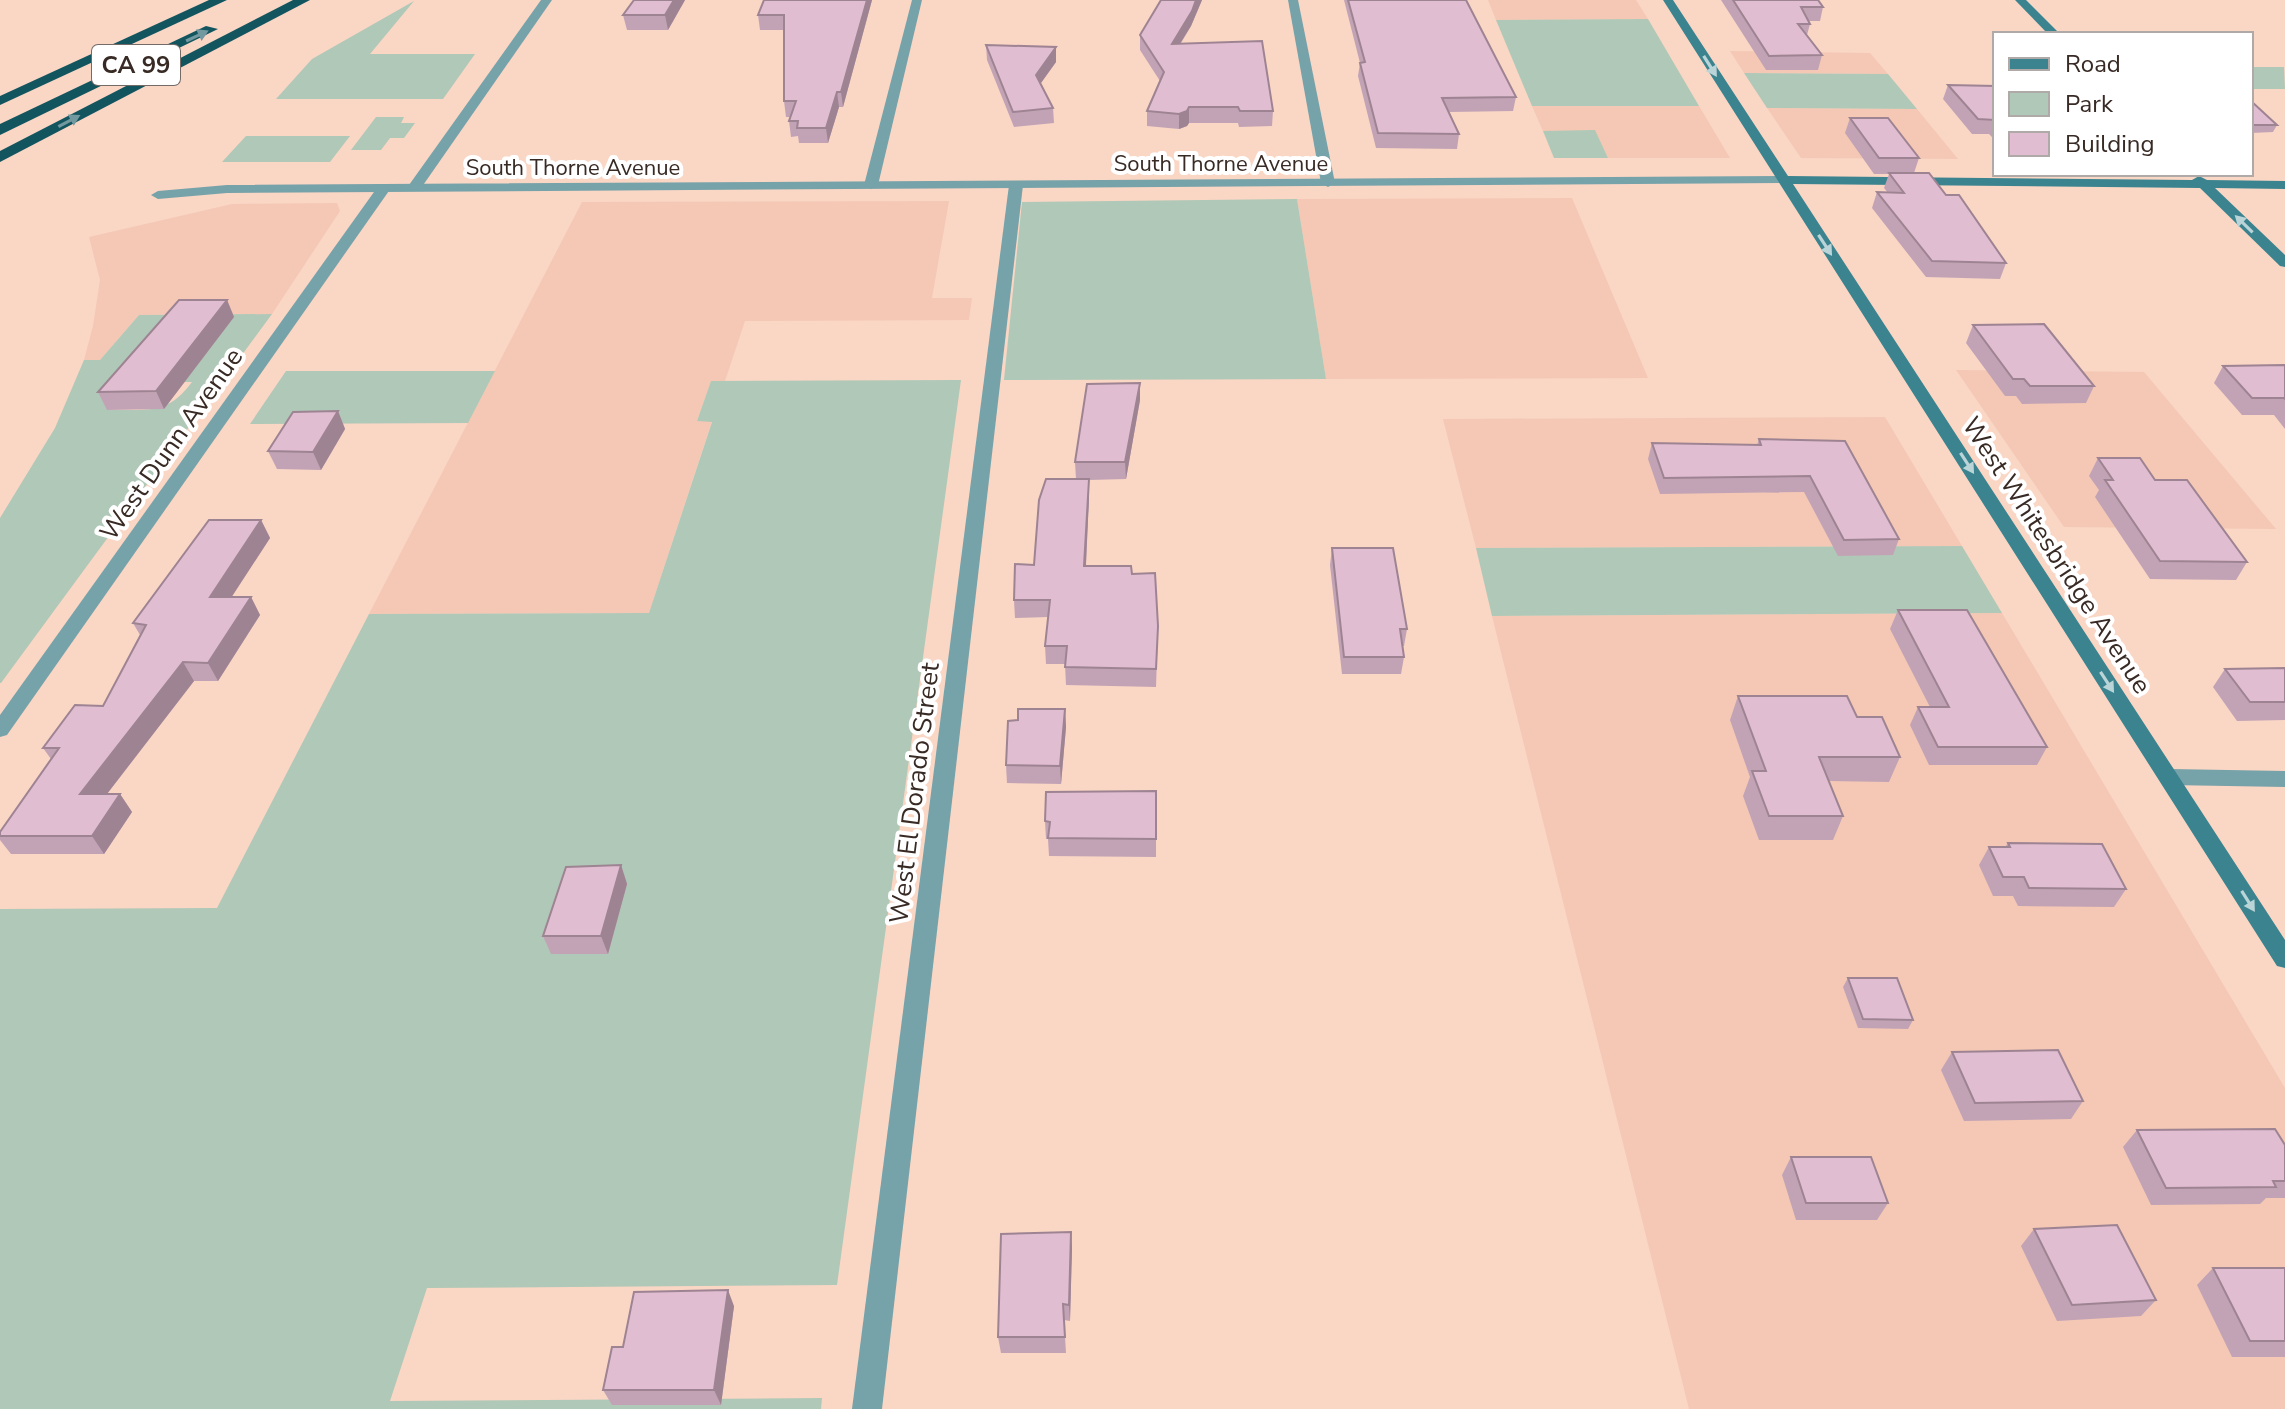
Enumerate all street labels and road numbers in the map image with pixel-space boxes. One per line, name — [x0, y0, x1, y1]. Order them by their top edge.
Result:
road number: CA 99 — [92, 45, 180, 85]
street label: South Thorne Avenue — [1114, 149, 1328, 179]
street label: South Thorne Avenue — [466, 153, 680, 183]
street label: West Dunn Avenue — [92, 341, 251, 548]
street label: West Whitesbridge Avenue — [1954, 410, 2159, 701]
street label: West El Dorado Street — [881, 660, 948, 926]

